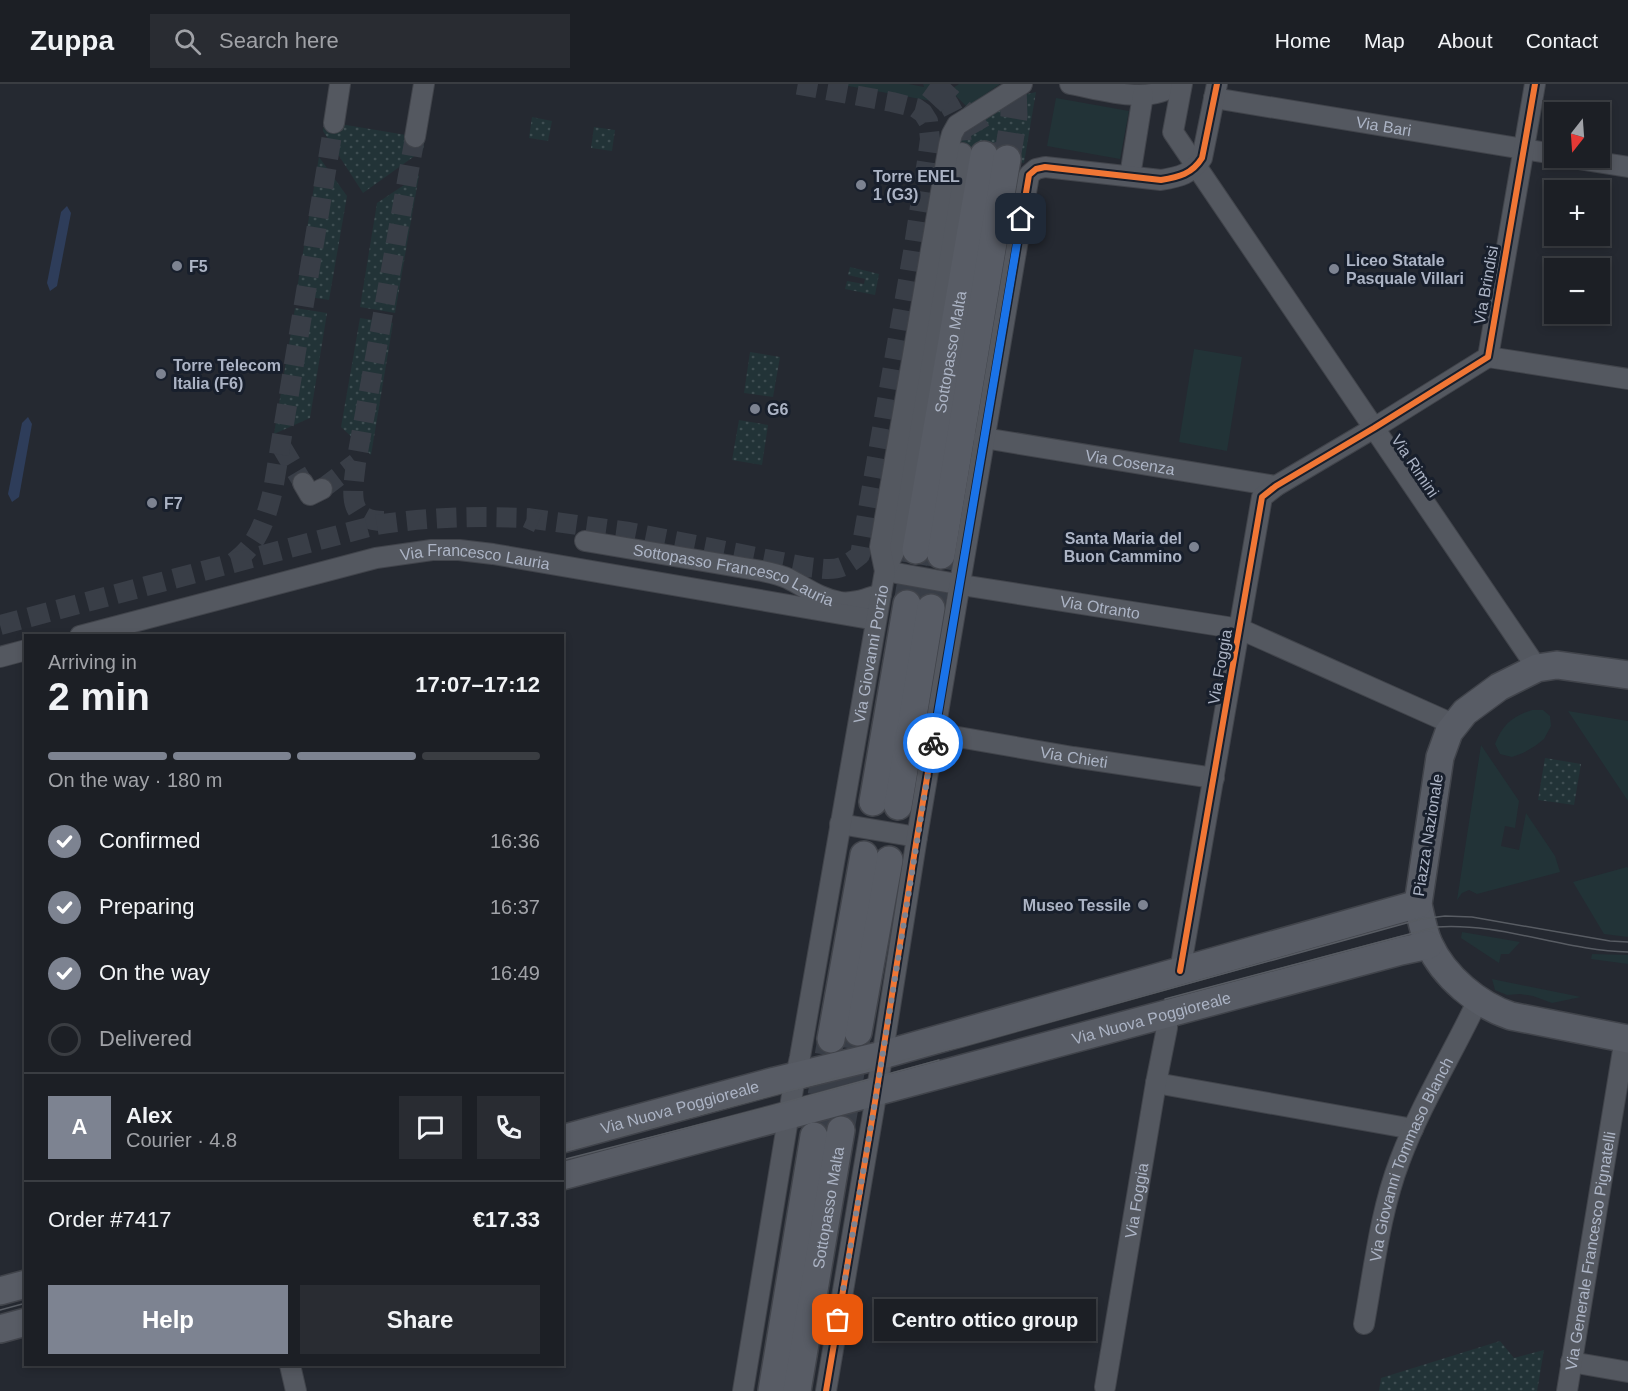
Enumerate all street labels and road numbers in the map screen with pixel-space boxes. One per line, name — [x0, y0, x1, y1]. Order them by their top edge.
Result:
street label: Via Bari — [1355, 113, 1413, 139]
street label: Via Brindisi — [1471, 244, 1501, 326]
street label: Sottopasso Malta — [931, 289, 969, 414]
street label: Via Rimini — [1388, 432, 1442, 500]
street label: Via Cosenza — [1084, 446, 1176, 478]
street label: Sottopasso Francesco Lauria — [632, 541, 836, 609]
street label: Via Francesco Lauria — [399, 542, 551, 572]
street label: Via Giovanni Porzio — [850, 583, 891, 725]
street label: Via Otranto — [1059, 592, 1141, 622]
street label: Via Foggia — [1205, 628, 1235, 706]
street label: Via Chieti — [1039, 743, 1109, 771]
street label: Piazza Nazionale — [1410, 773, 1446, 897]
street label: Via Nuova Poggioreale — [1070, 989, 1233, 1047]
street label: Via Giovanni Tommaso Blanch — [1366, 1054, 1456, 1263]
street label: Via Nuova Poggioreale — [599, 1077, 761, 1137]
street label: Via Generale Francesco Pignatelli — [1562, 1130, 1618, 1372]
street label: Sottopasso Malta — [809, 1145, 847, 1270]
street label: Via Foggia — [1122, 1161, 1151, 1240]

